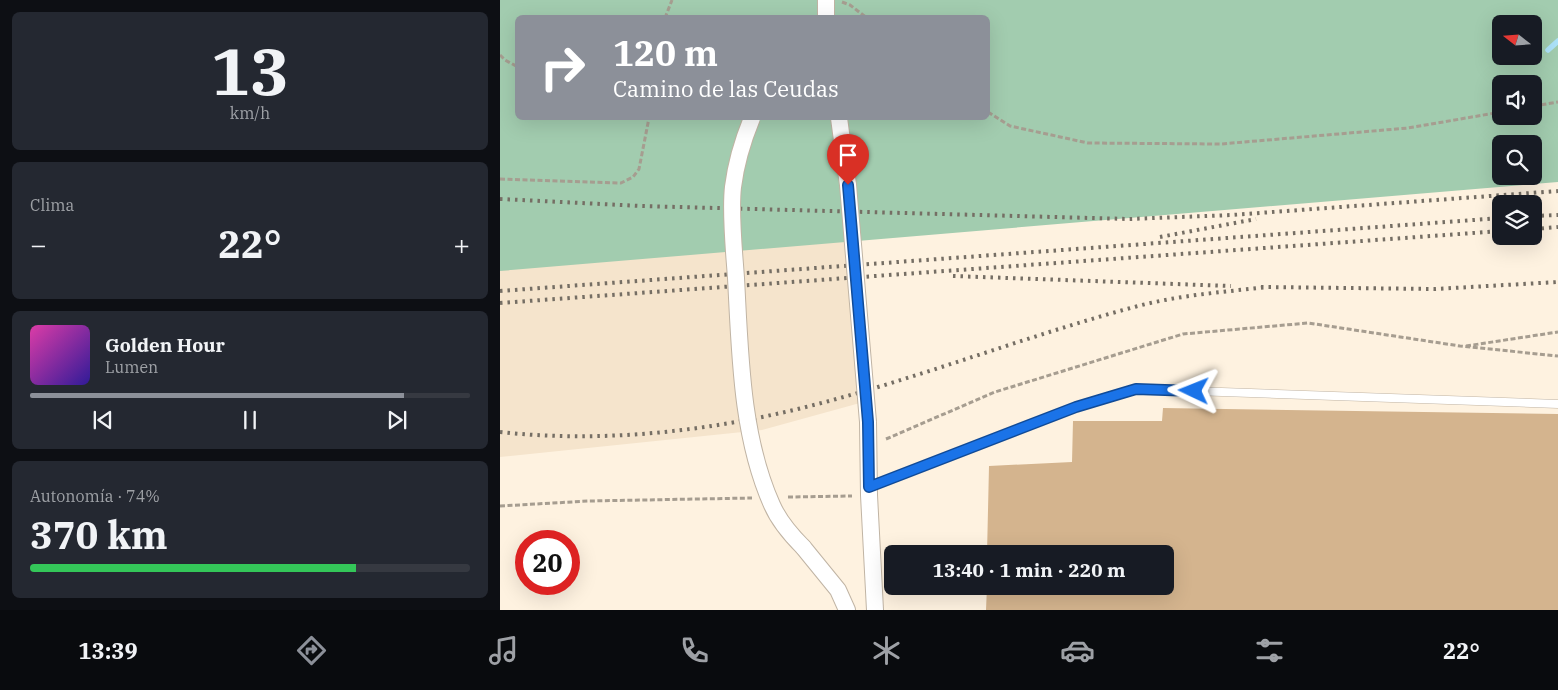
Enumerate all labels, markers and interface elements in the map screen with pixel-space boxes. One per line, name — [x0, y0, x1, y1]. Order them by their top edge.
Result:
north arrow — [1492, 15, 1542, 65]
map controls — [1492, 15, 1542, 245]
text: 13 — [211, 28, 289, 113]
text: 120 m — [613, 30, 718, 76]
icon: right — [530, 35, 595, 100]
text: Camino de las Ceudas — [613, 74, 839, 103]
button: sound — [1492, 75, 1542, 125]
text: km/h — [230, 103, 270, 123]
pin — [827, 134, 869, 185]
button: search — [1492, 135, 1542, 185]
icon: arrive — [834, 141, 862, 169]
text: Clima — [30, 195, 74, 215]
button: layers — [1492, 195, 1542, 245]
text: 22° — [218, 219, 282, 268]
text: − — [30, 226, 47, 263]
text: + — [453, 226, 470, 263]
text: Golden Hour — [105, 333, 225, 357]
text: Lumen — [105, 357, 158, 377]
position arrow — [1167, 364, 1219, 416]
icon: previous — [89, 406, 117, 434]
icon: pause — [236, 406, 264, 434]
icon: next — [383, 406, 411, 434]
text: Autonomía · 74% — [30, 486, 160, 506]
text: 370 km — [30, 510, 168, 559]
speed limit sign: 20 — [515, 530, 580, 595]
text: 13:40 · 1 min · 220 m — [933, 558, 1125, 582]
icon: directions — [294, 633, 329, 668]
icon: music — [486, 633, 521, 668]
icon: phone — [677, 633, 712, 668]
icon: climate — [869, 633, 904, 668]
icon: car — [1060, 633, 1095, 668]
icon: filters — [1252, 633, 1287, 668]
text: 13:39 — [78, 636, 138, 665]
text: 22° — [1443, 636, 1480, 665]

